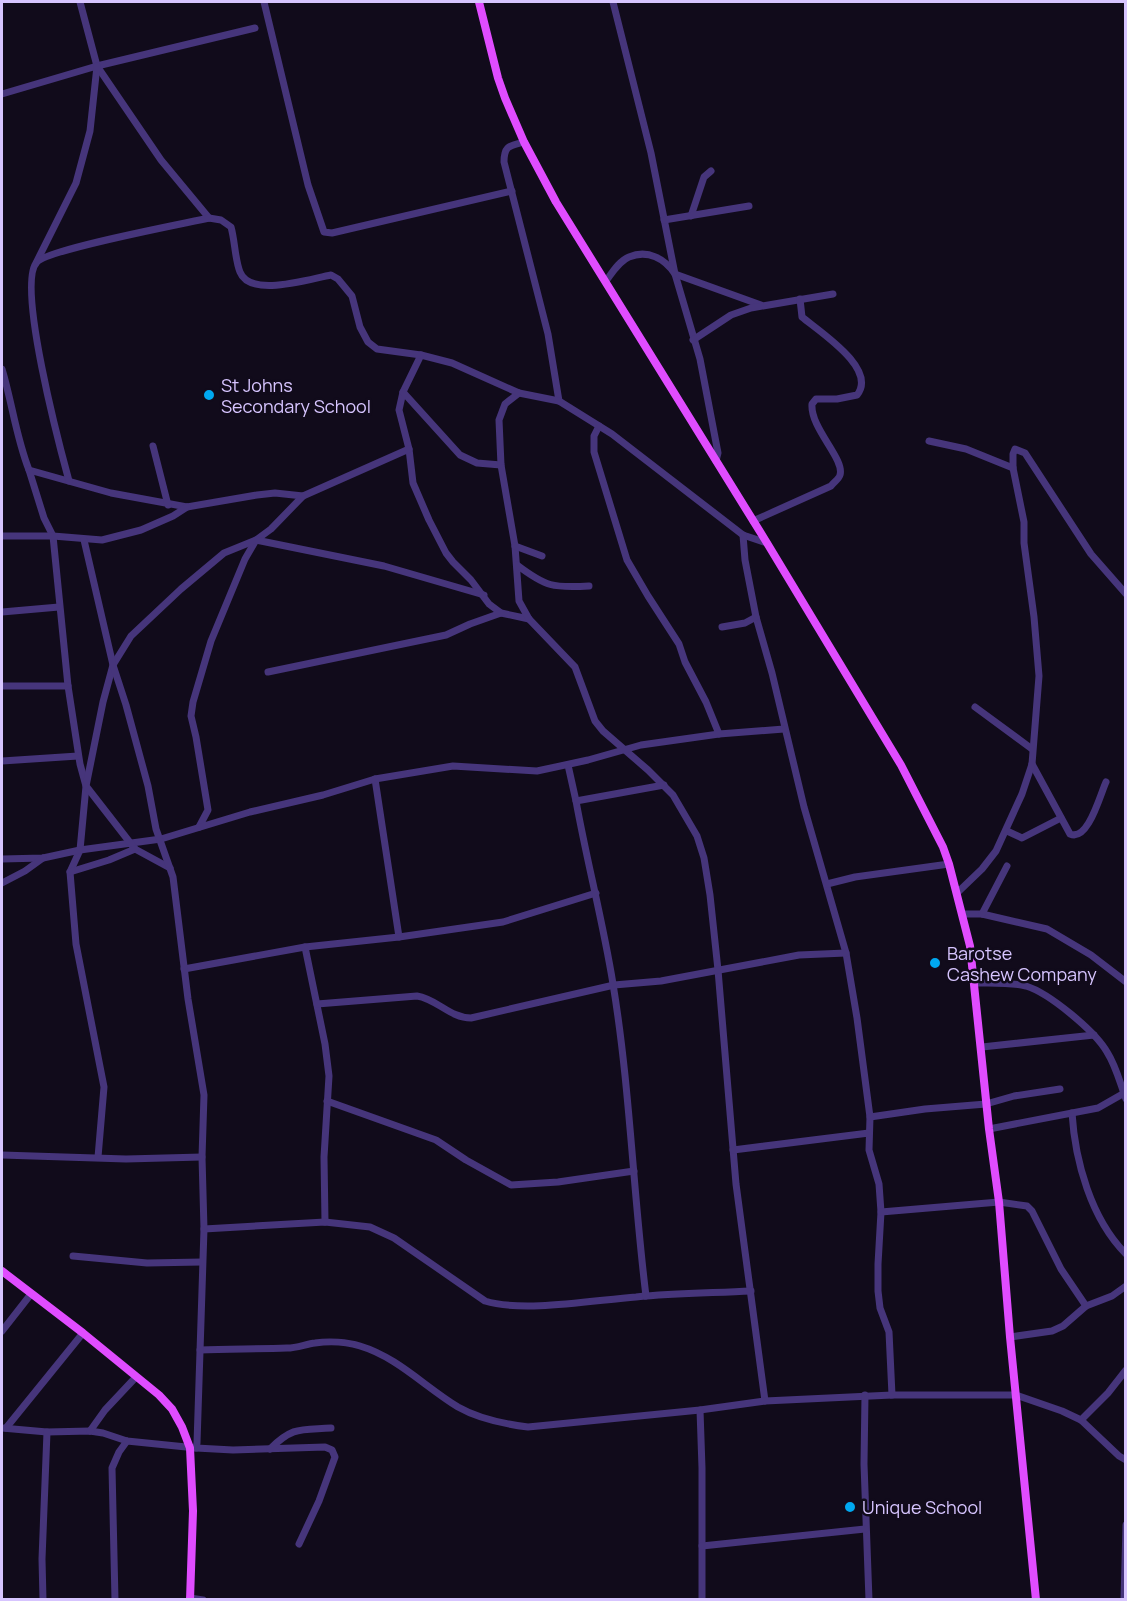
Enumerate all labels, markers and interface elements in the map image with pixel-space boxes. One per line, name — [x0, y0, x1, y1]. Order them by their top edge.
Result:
place label: St Johns Secondary School — [221, 373, 371, 418]
marker: St Johns Secondary School — [202, 388, 216, 402]
place label: Barotse Cashew Company — [947, 941, 1097, 986]
marker: Barotse Cashew Company — [928, 956, 942, 970]
place label: Unique School — [862, 1495, 982, 1519]
marker: Unique School — [843, 1500, 857, 1514]

